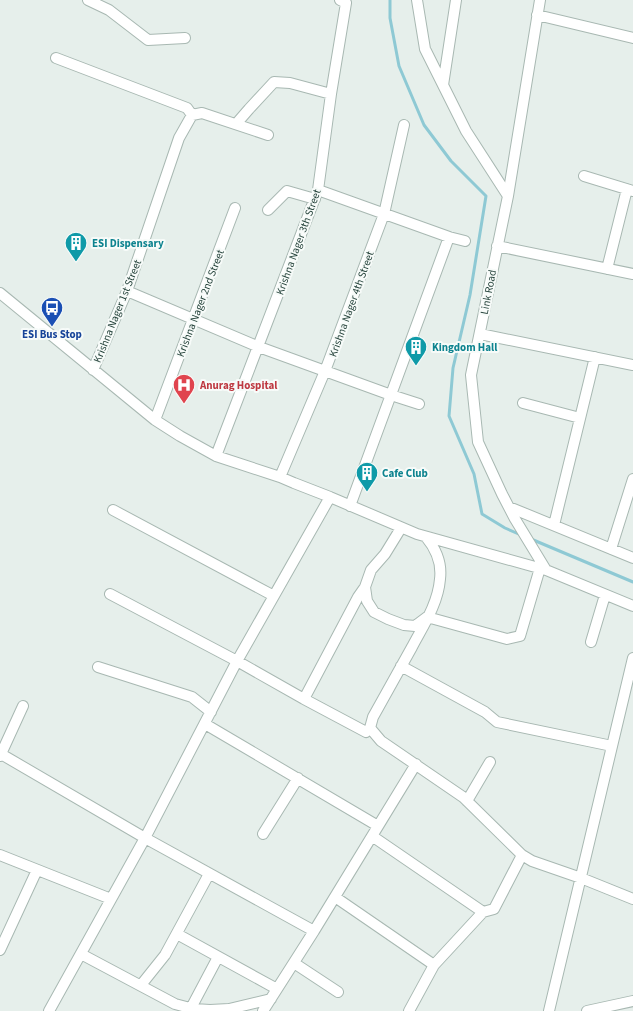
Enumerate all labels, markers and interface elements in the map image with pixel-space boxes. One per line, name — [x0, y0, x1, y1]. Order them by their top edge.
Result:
street label: Krishna Nager 3th Street — [272, 187, 325, 297]
building icon: ESI Dispensary — [63, 230, 89, 263]
place label: ESI Dispensary — [92, 236, 164, 251]
street label: Krishna Nager 2nd Street — [173, 247, 228, 359]
street label: Krishna Nager 4th Street — [325, 249, 378, 359]
street label: Krishna Nager 1st Street — [90, 257, 145, 365]
street label: Link Road — [477, 268, 500, 316]
bus stop icon: ESI Bus Stop — [39, 295, 65, 328]
place label: ESI Bus Stop — [22, 327, 82, 342]
building icon: Kingdom Hall — [403, 334, 429, 367]
place label: Kingdom Hall — [432, 340, 498, 355]
hospital icon: Anurag Hospital — [171, 372, 197, 405]
place label: Anurag Hospital — [199, 378, 278, 393]
building icon: Cafe Club — [354, 460, 380, 493]
place label: Cafe Club — [382, 466, 428, 481]

